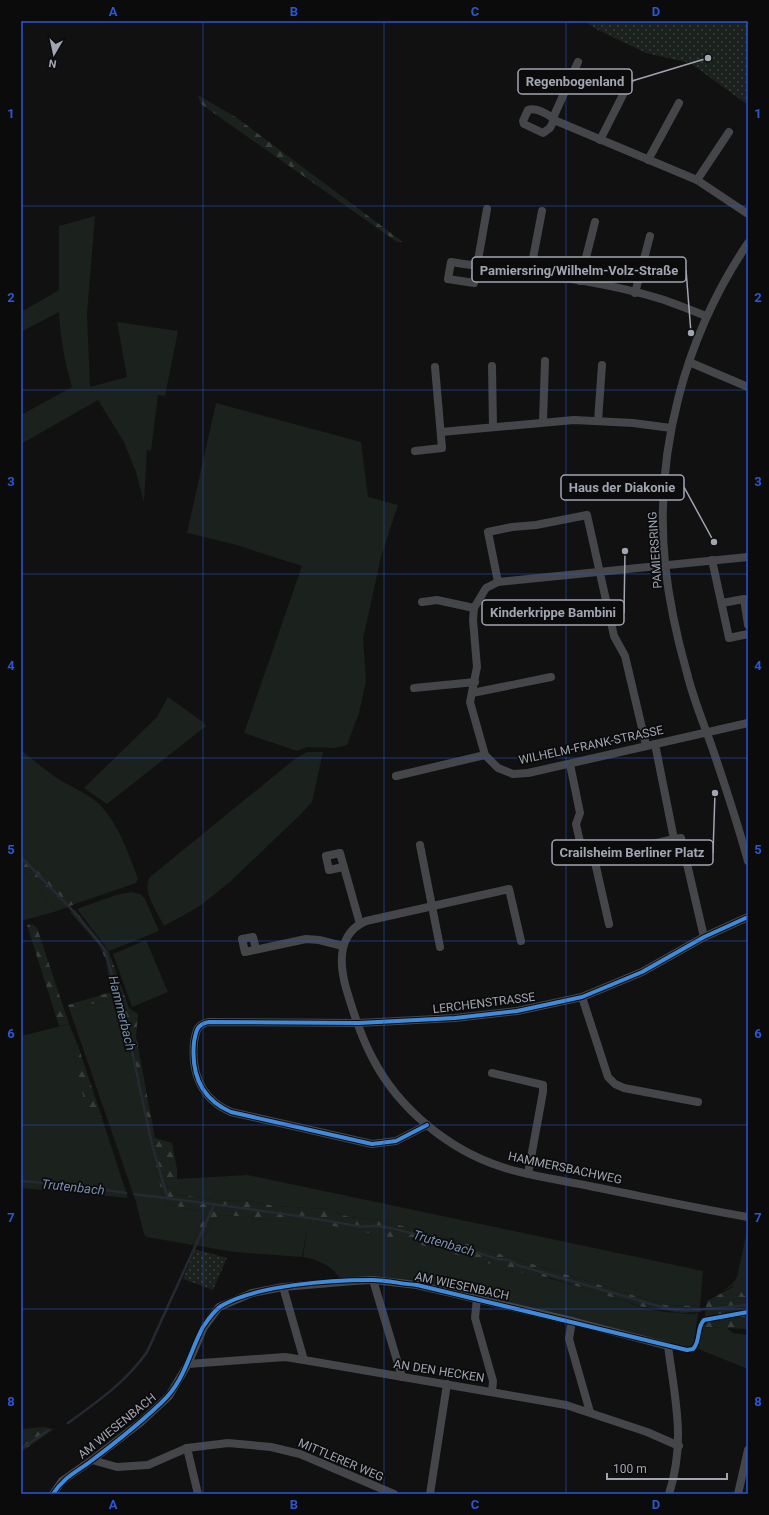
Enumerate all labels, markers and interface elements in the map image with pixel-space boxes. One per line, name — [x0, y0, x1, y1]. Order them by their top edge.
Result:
text: A — [109, 4, 118, 19]
text: B — [290, 4, 298, 19]
text: C — [471, 4, 480, 19]
text: D — [652, 4, 660, 19]
north arrow — [34, 34, 74, 74]
text: N — [47, 56, 57, 70]
callout: Regenbogenland — [518, 69, 632, 94]
text: Regenbogenland — [526, 74, 624, 89]
text: 1 — [7, 106, 15, 121]
text: 1 — [754, 106, 762, 121]
callout: Pamiersring/Wilhelm-Volz-Straße — [472, 257, 686, 282]
text: Pamiersring/Wilhelm-Volz-Straße — [480, 263, 678, 278]
text: 2 — [7, 290, 15, 305]
text: 2 — [754, 290, 762, 305]
text: 3 — [7, 474, 15, 489]
text: 3 — [754, 474, 762, 489]
callout: Haus der Diakonie — [561, 475, 684, 500]
text: Haus der Diakonie — [569, 480, 675, 495]
street label: PAMIERSRING — [645, 511, 665, 589]
callout: Kinderkrippe Bambini — [482, 600, 624, 625]
text: Kinderkrippe Bambini — [490, 605, 616, 620]
text: 4 — [7, 658, 15, 673]
text: 4 — [754, 658, 762, 673]
street label: WILHELM-FRANK-STRASSE — [517, 723, 665, 767]
callout: Crailsheim Berliner Platz — [552, 840, 713, 865]
text: 5 — [7, 842, 15, 857]
text: 5 — [754, 842, 762, 857]
text: Crailsheim Berliner Platz — [560, 845, 705, 860]
water label: Hammerbach — [105, 974, 139, 1052]
street label: LERCHENSTRASSE — [432, 990, 536, 1016]
text: 6 — [7, 1026, 15, 1041]
text: 6 — [754, 1026, 762, 1041]
street label: HAMMERSBACHWEG — [507, 1149, 623, 1187]
water label: Trutenbach — [41, 1176, 105, 1198]
text: 7 — [7, 1210, 15, 1225]
text: 7 — [754, 1210, 762, 1225]
water label: Trutenbach — [411, 1227, 477, 1259]
street label: AM WIESENBACH — [414, 1269, 510, 1303]
street label: AN DEN HECKEN — [393, 1357, 485, 1385]
street label: AM WIESENBACH — [75, 1390, 159, 1462]
text: 8 — [7, 1394, 15, 1409]
text: 8 — [754, 1394, 762, 1409]
street label: MITTLERER WEG — [296, 1436, 386, 1484]
scale bar — [607, 1455, 727, 1481]
text: 100 m — [613, 1462, 647, 1476]
text: A — [109, 1497, 118, 1512]
text: B — [290, 1497, 298, 1512]
text: C — [471, 1497, 480, 1512]
text: D — [652, 1497, 660, 1512]

